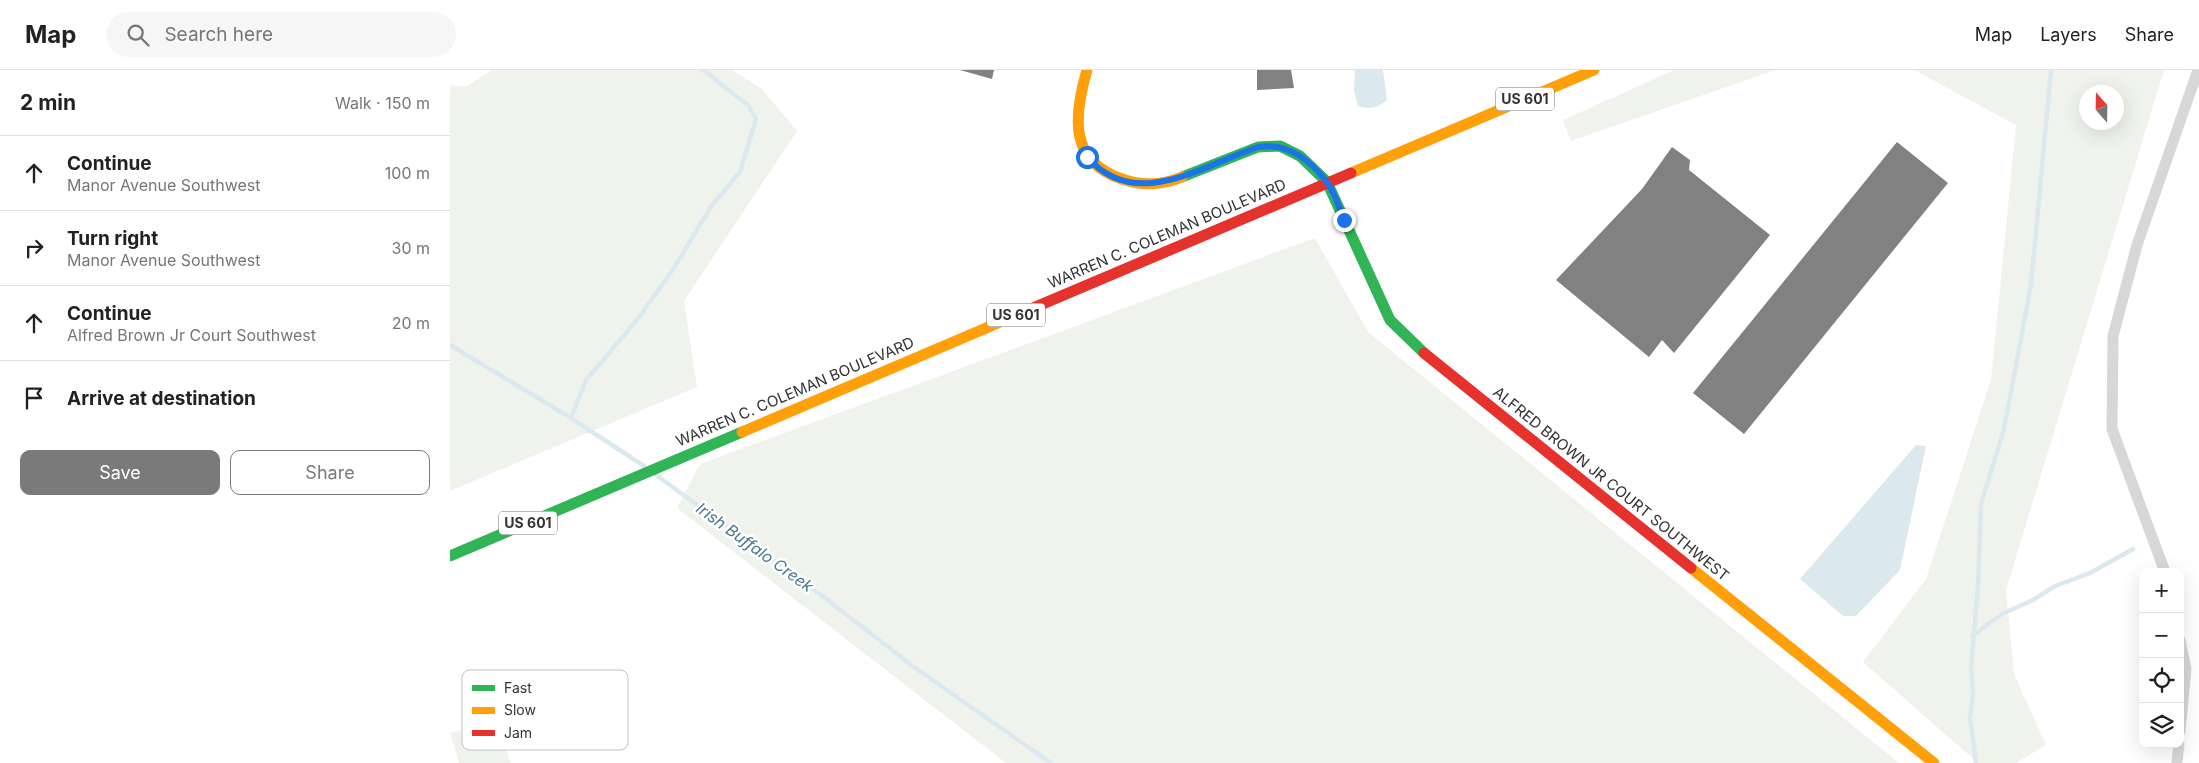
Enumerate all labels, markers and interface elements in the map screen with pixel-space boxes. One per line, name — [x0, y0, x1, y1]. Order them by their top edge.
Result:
search box — [106, 12, 456, 57]
text: Map — [25, 20, 76, 49]
icon: search — [124, 21, 152, 49]
text: Search here — [164, 23, 273, 46]
text: Map — [1975, 24, 2012, 45]
text: Layers — [2040, 24, 2097, 45]
text: Share — [2125, 24, 2174, 45]
north arrow — [2079, 85, 2124, 130]
road number: US 601 — [1496, 88, 1554, 110]
text: 2 min — [20, 90, 76, 115]
text: Walk · 150 m — [335, 93, 430, 113]
route start — [1076, 146, 1099, 169]
text: Continue — [67, 152, 152, 175]
icon: ahead — [20, 159, 48, 187]
text: 100 m — [385, 163, 430, 183]
text: Manor Avenue Southwest — [67, 175, 261, 195]
street label: WARREN C. COLEMAN BOULEVARD — [1045, 175, 1289, 293]
route end — [1333, 209, 1356, 232]
text: Turn right — [67, 227, 158, 250]
icon: right — [20, 234, 48, 262]
text: 30 m — [392, 238, 430, 258]
text: Manor Avenue Southwest — [67, 250, 261, 270]
text: Continue — [67, 302, 152, 325]
road number: US 601 — [987, 304, 1045, 326]
icon: ahead — [20, 309, 48, 337]
text: 20 m — [392, 313, 430, 333]
text: Alfred Brown Jr Court Southwest — [67, 325, 316, 345]
street label: WARREN C. COLEMAN BOULEVARD — [673, 333, 917, 451]
street label: ALFRED BROWN JR COURT SOUTHWEST — [1489, 382, 1733, 585]
icon: arrive — [20, 384, 48, 412]
text: Arrive at destination — [67, 387, 256, 410]
button: Save — [20, 450, 220, 495]
button: Share — [230, 450, 430, 495]
water label: Irish Buffalo Creek — [692, 498, 818, 596]
road number: US 601 — [499, 512, 557, 534]
map controls — [2139, 568, 2184, 748]
button: + — [2139, 568, 2184, 613]
button: − — [2139, 613, 2184, 658]
button: locate — [2139, 658, 2184, 703]
legend — [462, 670, 628, 750]
text: Fast — [504, 679, 532, 696]
text: Slow — [504, 701, 536, 718]
button: layers — [2139, 703, 2184, 748]
text: Jam — [504, 724, 532, 741]

